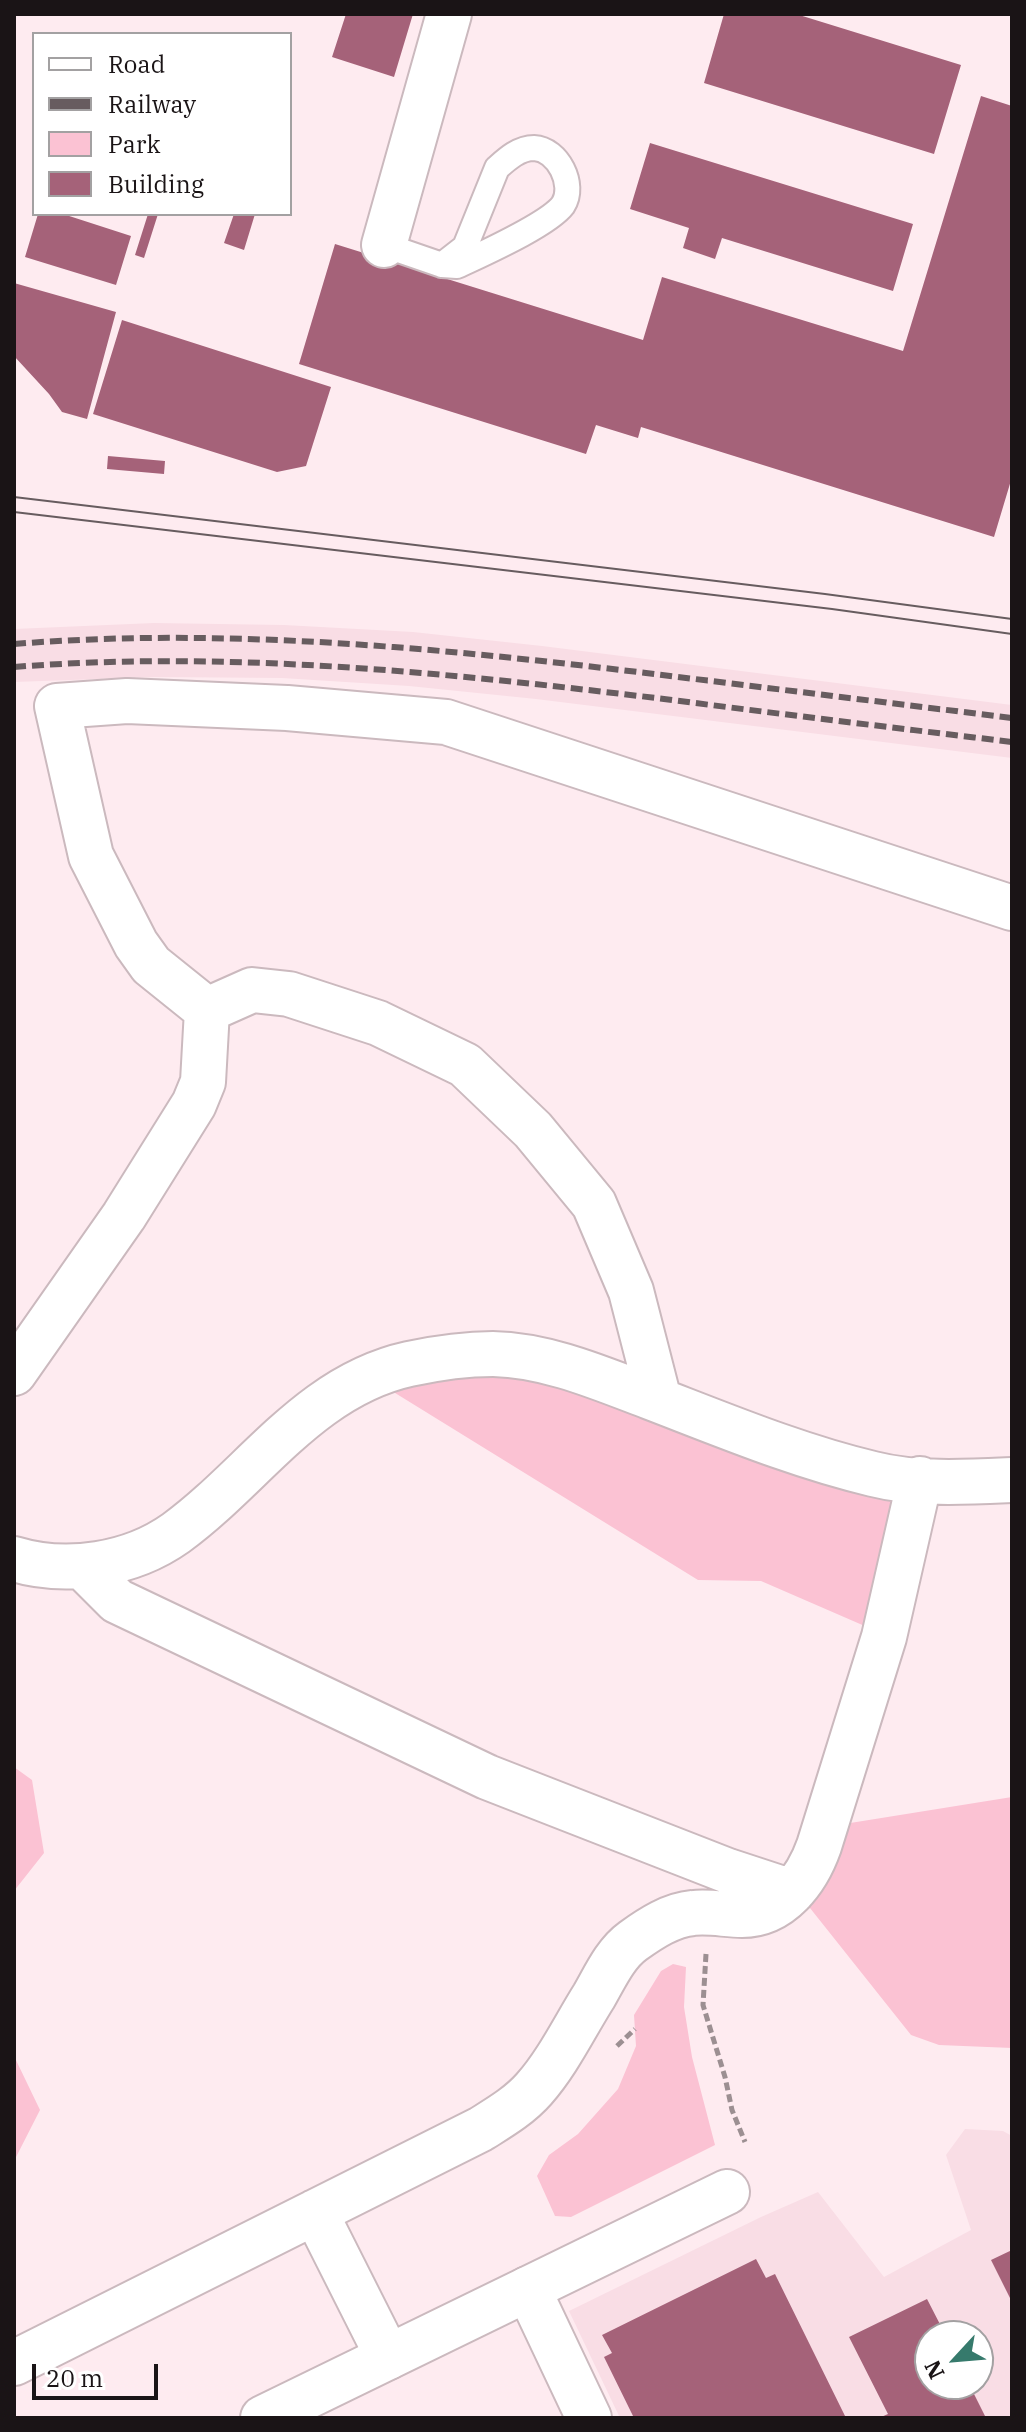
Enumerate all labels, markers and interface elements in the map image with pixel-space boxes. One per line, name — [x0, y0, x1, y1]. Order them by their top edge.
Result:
legend — [32, 32, 292, 216]
text: Road — [108, 48, 165, 80]
text: Railway — [108, 88, 196, 120]
text: Park — [108, 128, 160, 160]
text: Building — [108, 168, 204, 200]
north arrow — [914, 2320, 994, 2400]
scale bar — [36, 2348, 162, 2398]
text: N — [917, 2356, 951, 2384]
text: 20 m — [46, 2362, 103, 2394]

